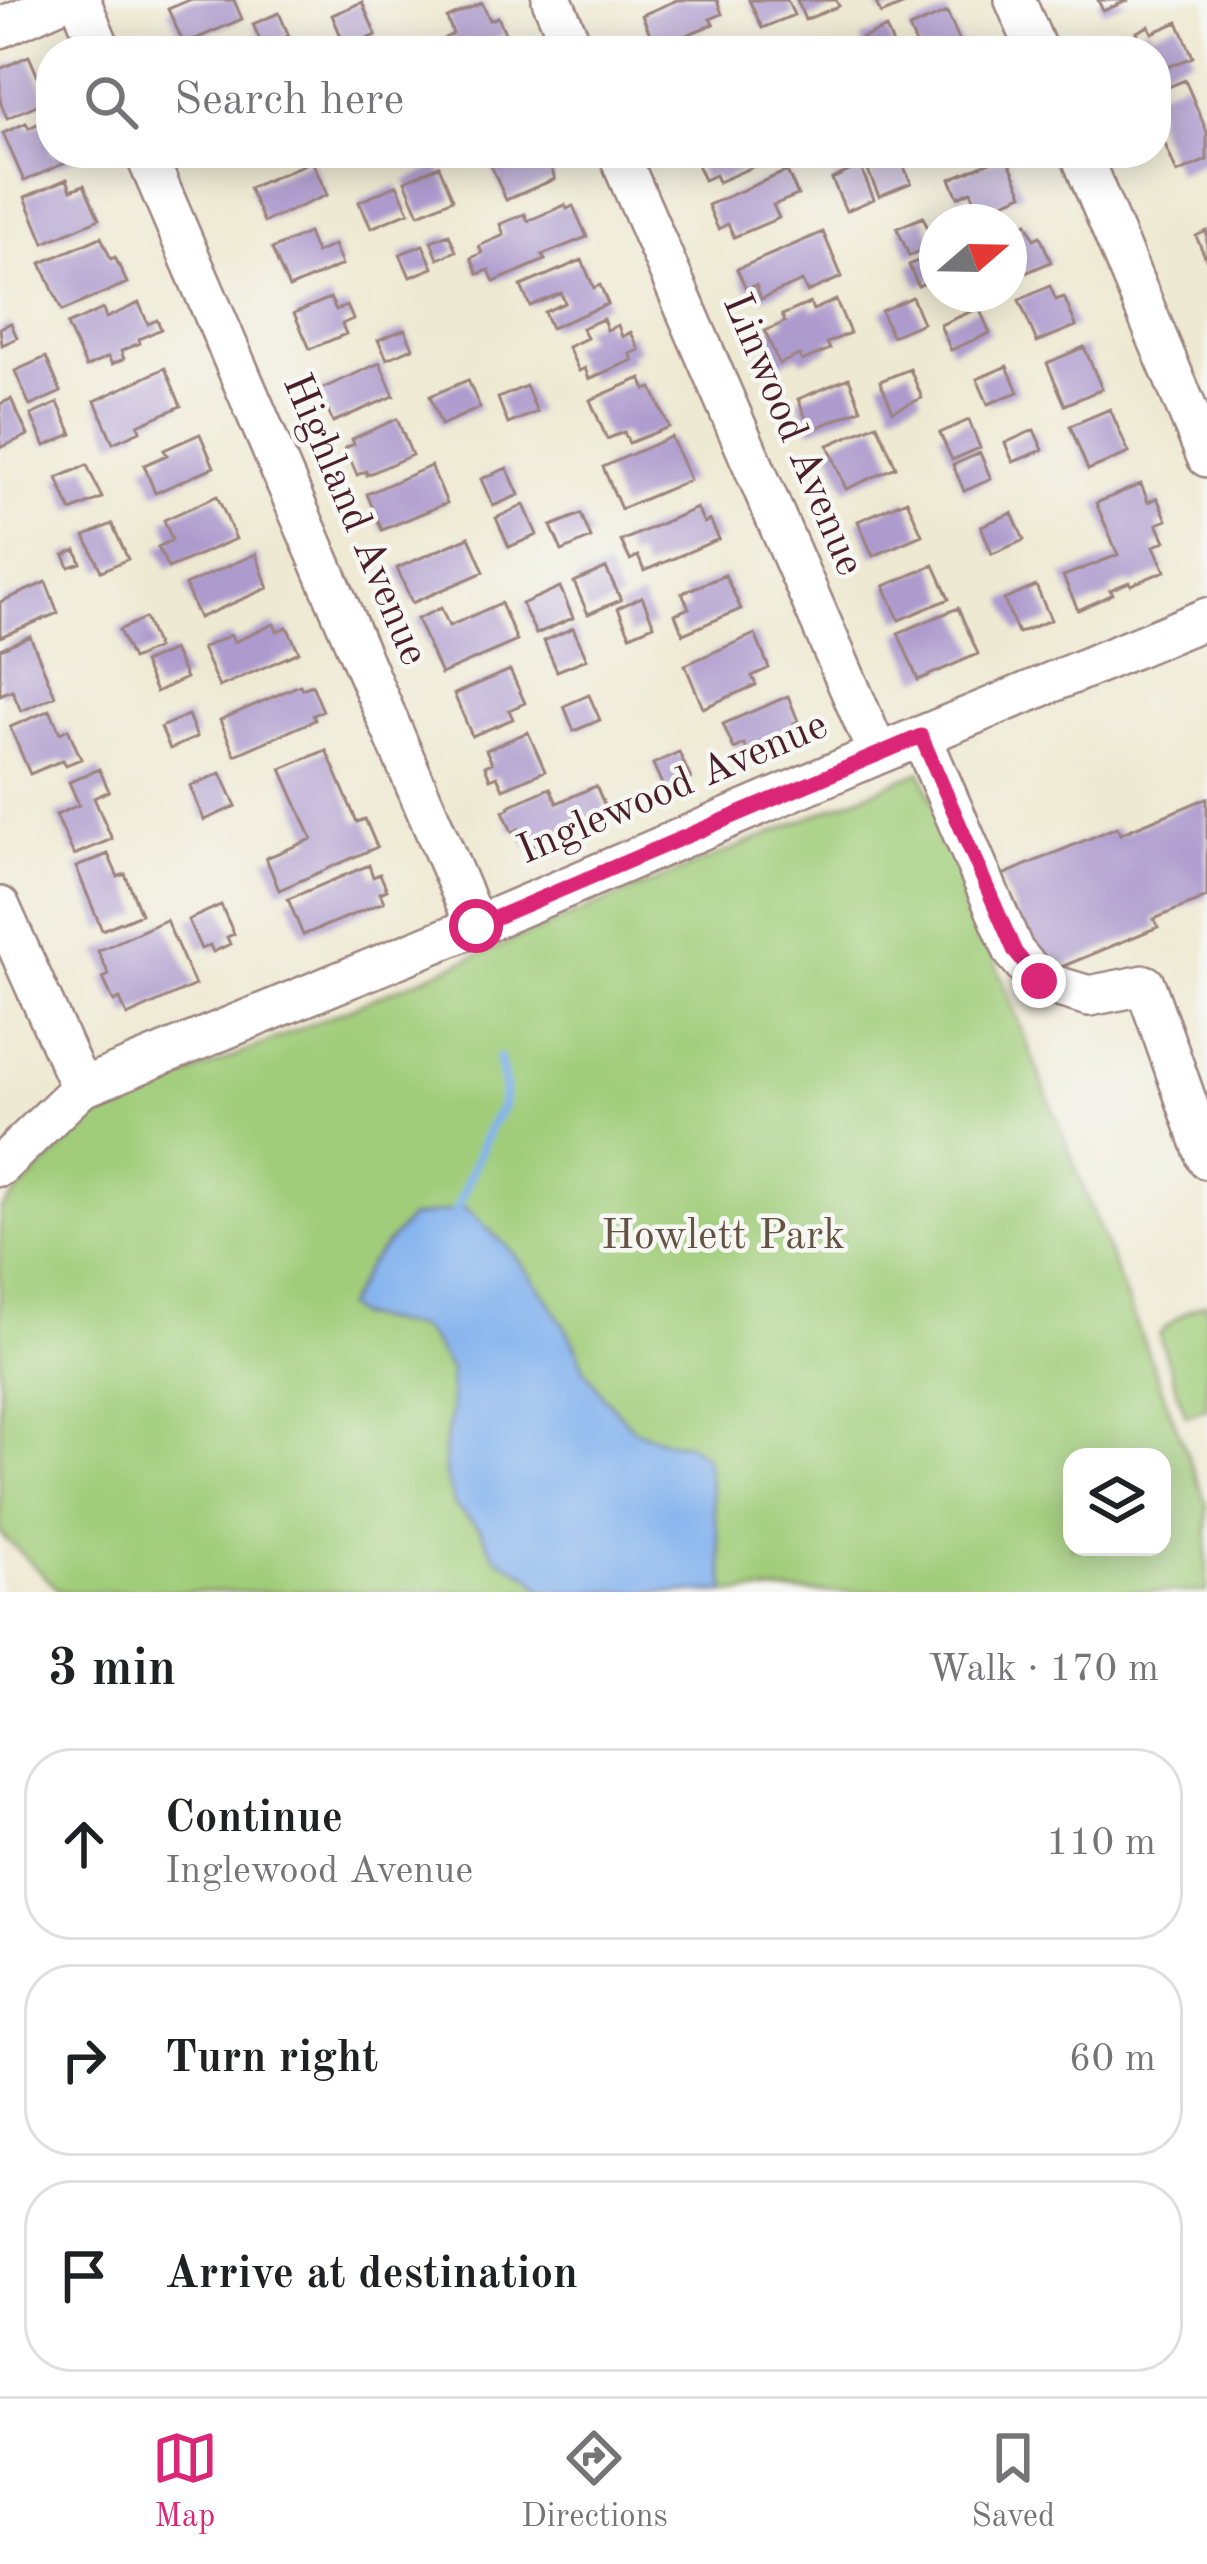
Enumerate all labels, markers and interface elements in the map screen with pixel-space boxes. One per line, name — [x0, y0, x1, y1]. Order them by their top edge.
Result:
search box — [36, 36, 1171, 168]
icon: search — [78, 69, 144, 135]
text: Search here — [174, 79, 404, 124]
north arrow — [919, 204, 1027, 312]
street label: Linwood Avenue — [714, 288, 870, 582]
street label: Highland Avenue — [274, 368, 434, 672]
street label: Inglewood Avenue — [512, 705, 834, 873]
route start — [449, 899, 503, 953]
route end — [1012, 954, 1066, 1008]
park label: Howlett Park — [601, 1216, 845, 1258]
map controls — [1063, 1448, 1171, 1556]
button: layers — [1063, 1448, 1171, 1556]
text: 3 min — [48, 1645, 176, 1696]
text: Walk · 170 m — [928, 1650, 1159, 1689]
text: Continue — [165, 1797, 343, 1842]
icon: ahead — [51, 1811, 117, 1877]
text: 110 m — [1046, 1824, 1156, 1863]
text: Inglewood Avenue — [165, 1852, 473, 1891]
icon: right — [51, 2027, 117, 2093]
text: Turn right — [165, 2037, 378, 2082]
text: 60 m — [1069, 2040, 1156, 2079]
icon: arrive — [51, 2243, 117, 2309]
text: Arrive at destination — [165, 2253, 578, 2298]
tab: Map — [152, 2425, 218, 2538]
tab: Directions — [521, 2425, 668, 2538]
tab: Saved — [971, 2425, 1055, 2538]

